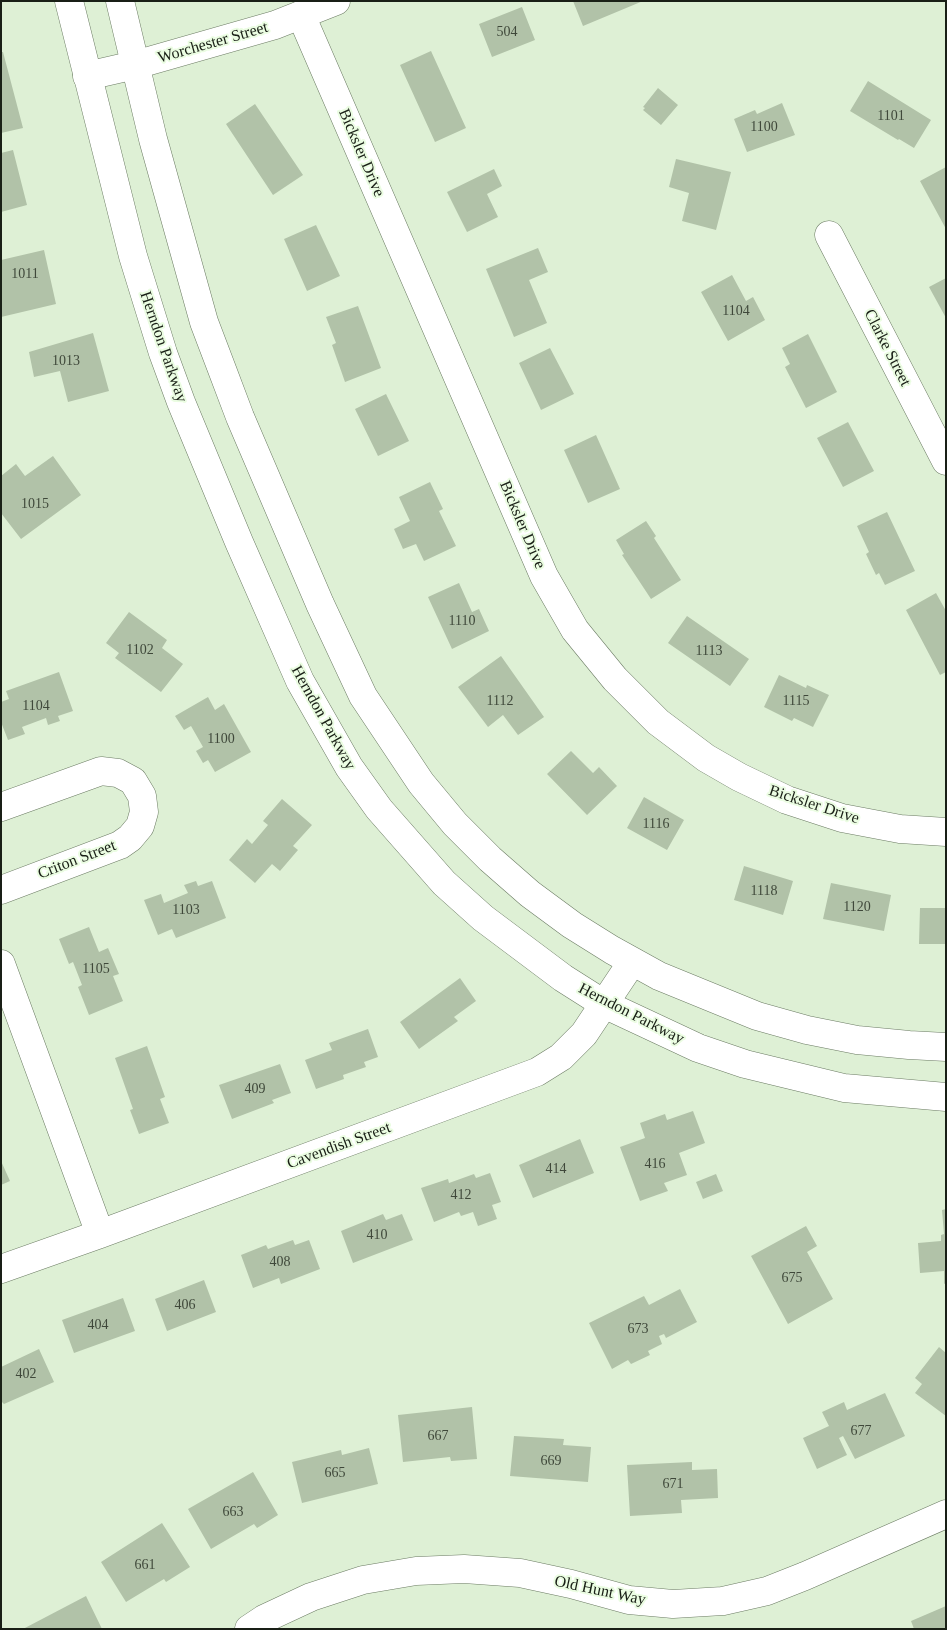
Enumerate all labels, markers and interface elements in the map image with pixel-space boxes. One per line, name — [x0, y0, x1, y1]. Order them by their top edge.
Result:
street label: Worchester Street — [156, 18, 270, 68]
house number: 504 — [497, 24, 518, 40]
street label: Bicksler Drive — [334, 106, 388, 200]
house number: 1101 — [877, 108, 905, 124]
house number: 1100 — [750, 119, 778, 135]
house number: 1011 — [11, 266, 39, 282]
street label: Herndon Parkway — [135, 289, 191, 405]
house number: 1104 — [722, 303, 750, 319]
street label: Clarke Street — [859, 306, 915, 390]
house number: 1013 — [52, 353, 80, 369]
street label: Bicksler Drive — [495, 478, 549, 572]
house number: 1015 — [21, 496, 49, 512]
house number: 1110 — [449, 613, 475, 629]
house number: 1102 — [126, 642, 154, 658]
house number: 1113 — [696, 643, 722, 659]
street label: Herndon Parkway — [286, 663, 360, 773]
house number: 1112 — [487, 693, 513, 709]
house number: 1115 — [783, 693, 809, 709]
house number: 1104 — [22, 698, 50, 714]
house number: 1100 — [207, 731, 235, 747]
street label: Bicksler Drive — [766, 781, 862, 829]
house number: 1116 — [643, 816, 669, 832]
street label: Criton Street — [35, 836, 119, 884]
house number: 1118 — [751, 883, 777, 899]
house number: 1120 — [843, 899, 871, 915]
house number: 1103 — [172, 902, 200, 918]
house number: 1105 — [82, 961, 110, 977]
street label: Herndon Parkway — [575, 979, 687, 1049]
house number: 409 — [244, 1081, 266, 1097]
street label: Cavendish Street — [285, 1118, 393, 1174]
house number: 416 — [644, 1156, 666, 1172]
house number: 414 — [546, 1161, 566, 1177]
house number: 412 — [451, 1187, 472, 1203]
house number: 410 — [367, 1227, 388, 1243]
house number: 408 — [270, 1254, 290, 1270]
house number: 675 — [782, 1270, 802, 1286]
house number: 406 — [174, 1297, 196, 1313]
house number: 404 — [88, 1317, 109, 1333]
house number: 673 — [628, 1321, 648, 1337]
house number: 402 — [16, 1366, 36, 1382]
house number: 677 — [850, 1423, 871, 1439]
house number: 667 — [428, 1428, 448, 1444]
house number: 669 — [540, 1453, 562, 1469]
house number: 665 — [324, 1465, 346, 1481]
house number: 671 — [662, 1476, 684, 1492]
house number: 663 — [222, 1504, 244, 1520]
house number: 661 — [134, 1557, 156, 1573]
street label: Old Hunt Way — [553, 1572, 647, 1610]

